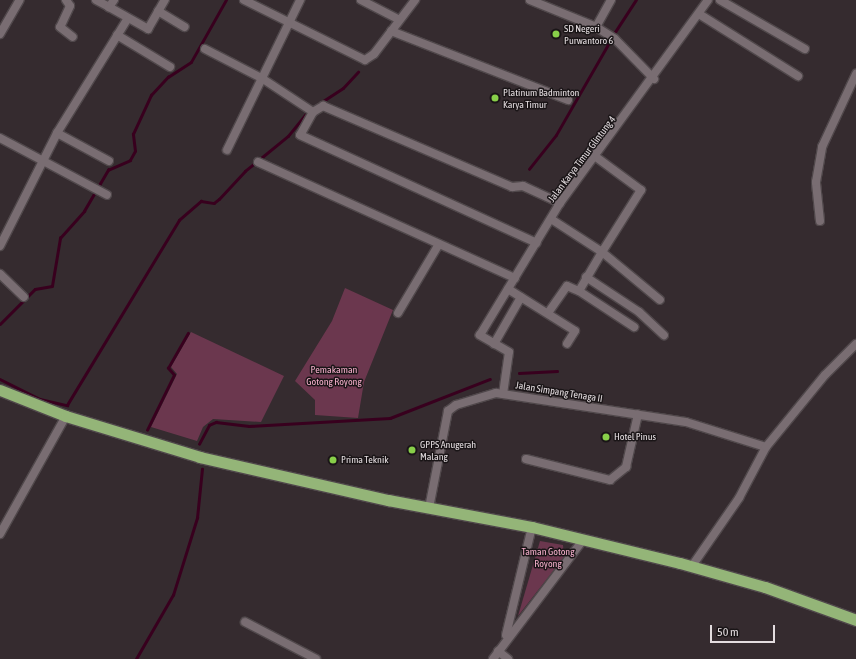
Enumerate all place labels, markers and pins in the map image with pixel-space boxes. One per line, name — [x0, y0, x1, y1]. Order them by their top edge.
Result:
place label: SD Negeri Purwantoro 6 — [564, 22, 613, 46]
marker: SD Negeri Purwantoro 6 — [551, 29, 561, 39]
place label: Platinum Badminton Karya Timur — [503, 86, 579, 110]
marker: Platinum Badminton Karya Timur — [490, 93, 500, 103]
place label: Hotel Pinus — [614, 431, 656, 443]
marker: Hotel Pinus — [601, 432, 611, 442]
place label: GPPS Anugerah Malang — [420, 438, 476, 462]
marker: GPPS Anugerah Malang — [407, 445, 417, 455]
place label: Prima Teknik — [341, 454, 389, 466]
marker: Prima Teknik — [328, 455, 338, 465]

